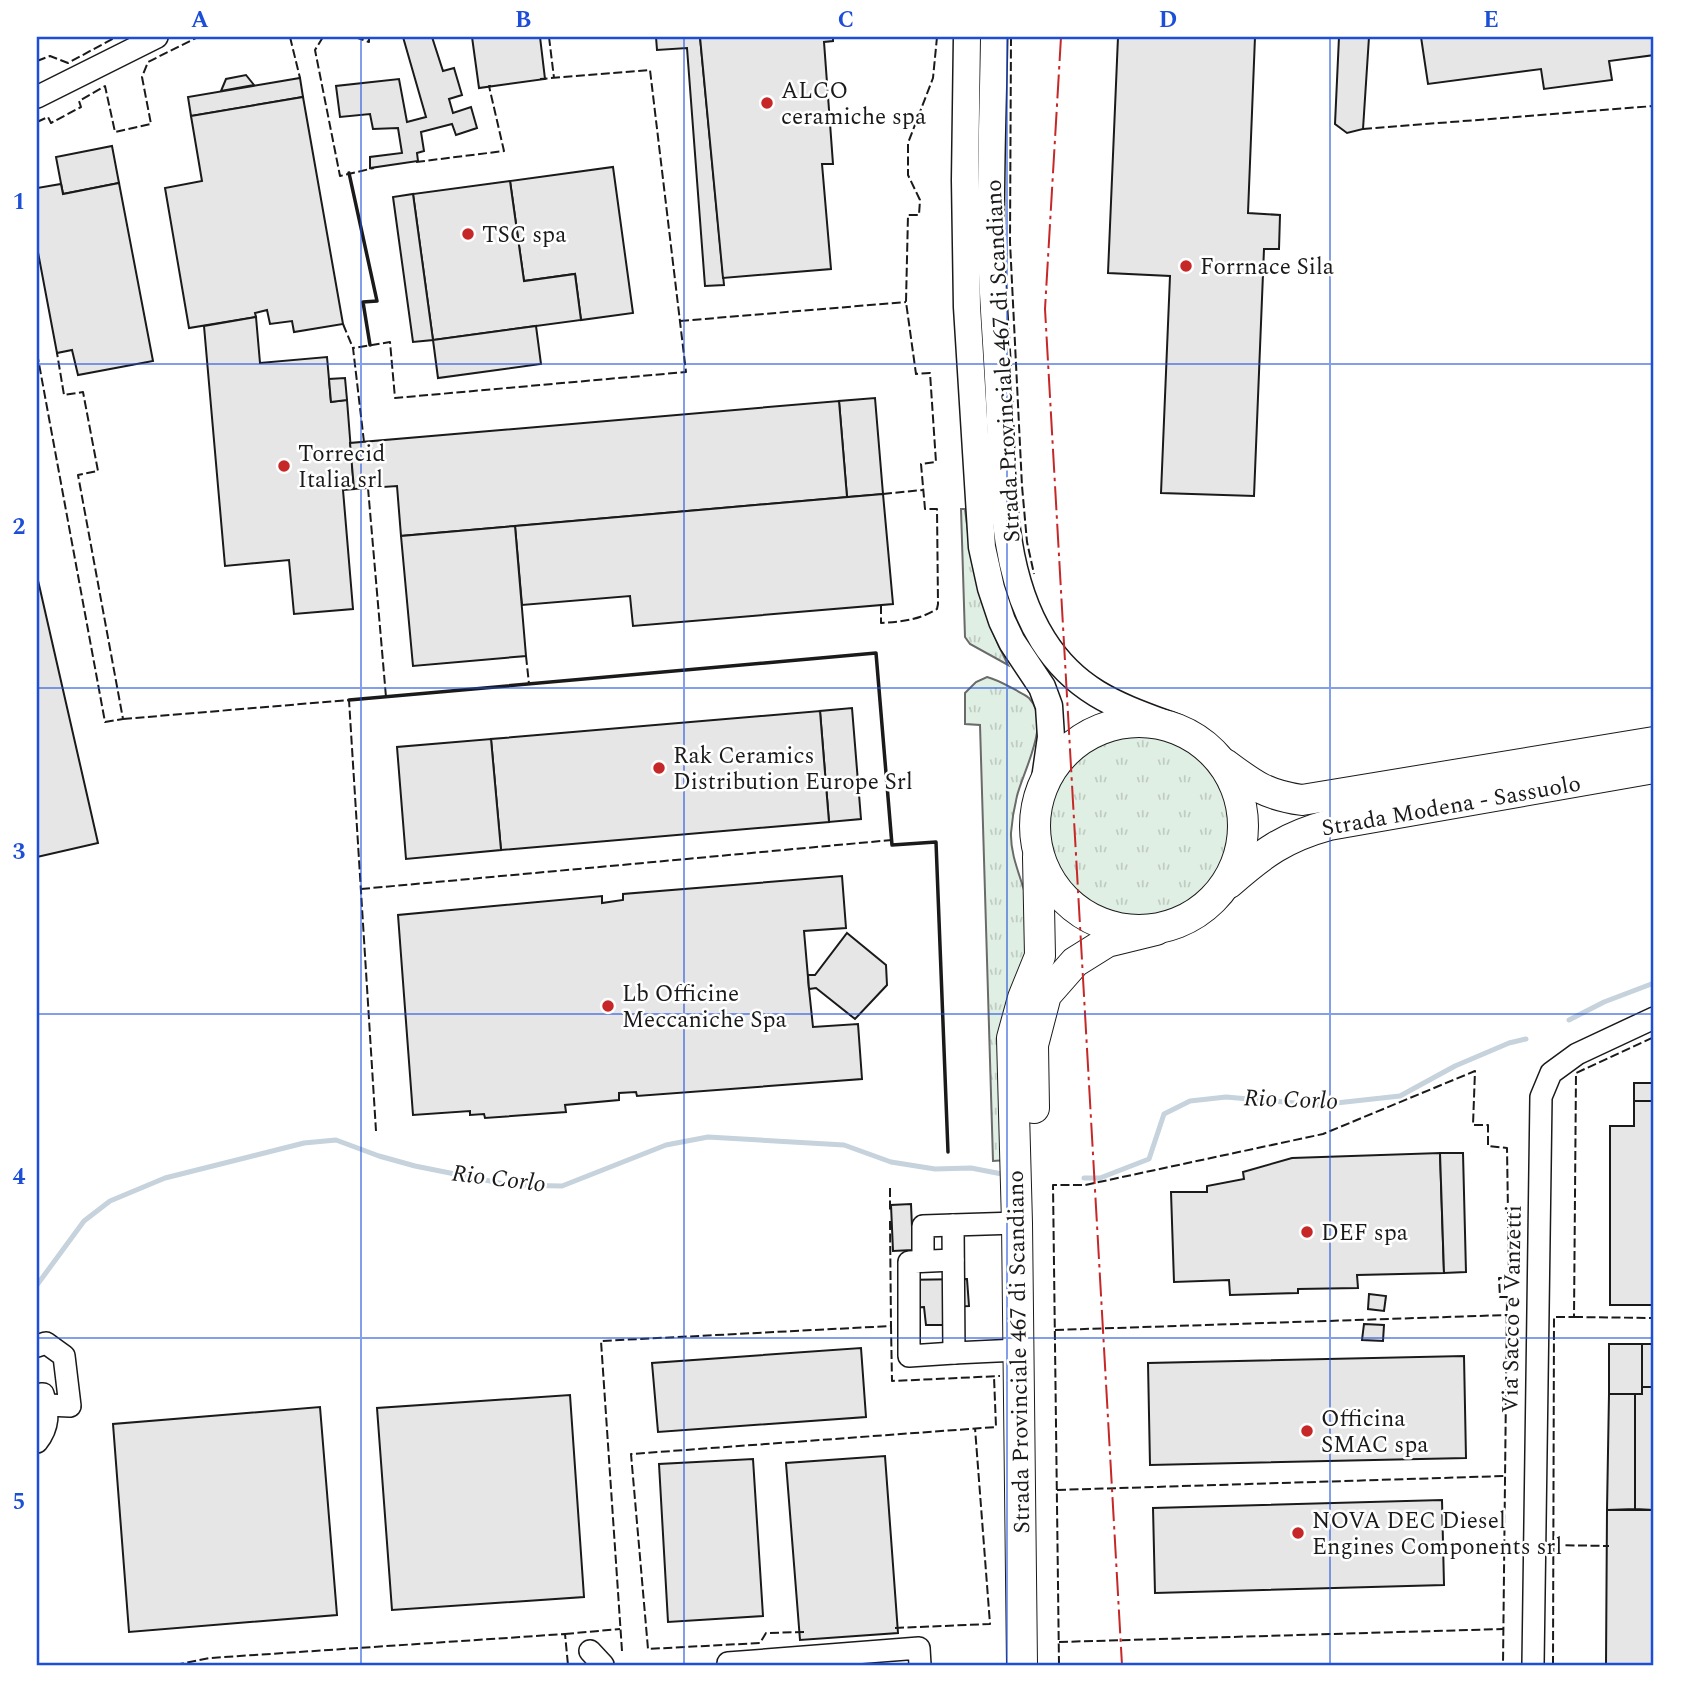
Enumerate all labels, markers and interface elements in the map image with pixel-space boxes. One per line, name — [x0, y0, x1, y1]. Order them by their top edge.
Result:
text: A — [191, 3, 209, 38]
text: B — [515, 3, 531, 38]
text: C — [838, 3, 854, 38]
text: D — [1159, 3, 1177, 38]
text: E — [1483, 3, 1499, 38]
place label: ALCO ceramiche spa — [781, 74, 926, 135]
marker: ALCO ceramiche spa — [759, 95, 775, 111]
street label: Strada Provinciale 467 di Scandiano — [977, 179, 1030, 543]
text: 1 — [13, 185, 25, 220]
place label: TSC spa — [482, 218, 567, 253]
marker: TSC spa — [460, 226, 476, 242]
place label: Forrnace Sila — [1200, 250, 1334, 285]
marker: Forrnace Sila — [1178, 258, 1194, 274]
place label: Torrecid Italia srl — [298, 437, 385, 498]
marker: Torrecid Italia srl — [276, 458, 292, 474]
text: 2 — [13, 510, 26, 545]
place label: Rak Ceramics Distribution Europe Srl — [673, 739, 913, 800]
marker: Rak Ceramics Distribution Europe Srl — [651, 760, 667, 776]
street label: Strada Modena - Sassuolo — [1319, 766, 1584, 847]
text: 3 — [13, 835, 26, 870]
place label: Lb Officine Meccaniche Spa — [622, 977, 787, 1038]
marker: Lb Officine Meccaniche Spa — [600, 998, 616, 1014]
water label: Rio Corlo — [1243, 1080, 1339, 1120]
water label: Rio Corlo — [450, 1155, 548, 1203]
text: 4 — [13, 1160, 26, 1195]
street label: Strada Provinciale 467 di Scandiano — [999, 1170, 1040, 1534]
street label: Via Sacco e Vanzetti — [1493, 1205, 1532, 1413]
place label: DEF spa — [1321, 1216, 1408, 1251]
marker: DEF spa — [1299, 1224, 1315, 1240]
place label: Officina SMAC spa — [1321, 1402, 1429, 1463]
marker: Officina SMAC spa — [1299, 1423, 1315, 1439]
text: 5 — [13, 1485, 25, 1520]
place label: NOVA DEC Diesel Engines Components srl — [1312, 1504, 1562, 1565]
marker: NOVA DEC Diesel Engines Components srl — [1290, 1525, 1306, 1541]

